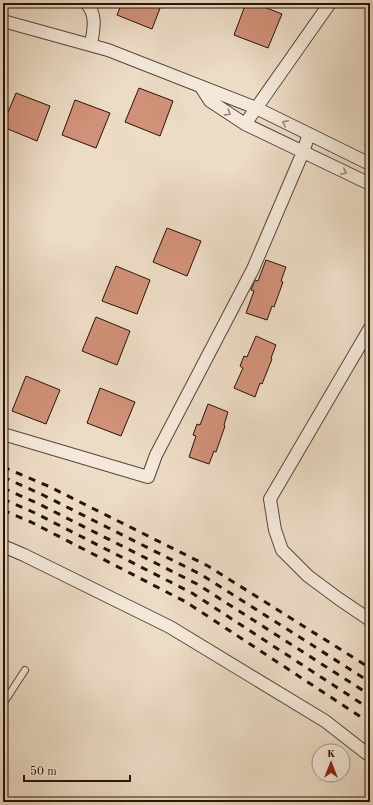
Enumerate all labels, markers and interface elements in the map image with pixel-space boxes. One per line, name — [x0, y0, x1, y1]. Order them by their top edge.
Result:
one-way arrow — [224, 109, 231, 116]
one-way arrow — [281, 120, 289, 127]
one-way arrow — [340, 167, 348, 175]
north arrow — [311, 743, 351, 783]
text: K — [327, 749, 336, 760]
scale bar — [24, 757, 130, 783]
text: 50 m — [30, 765, 57, 778]

